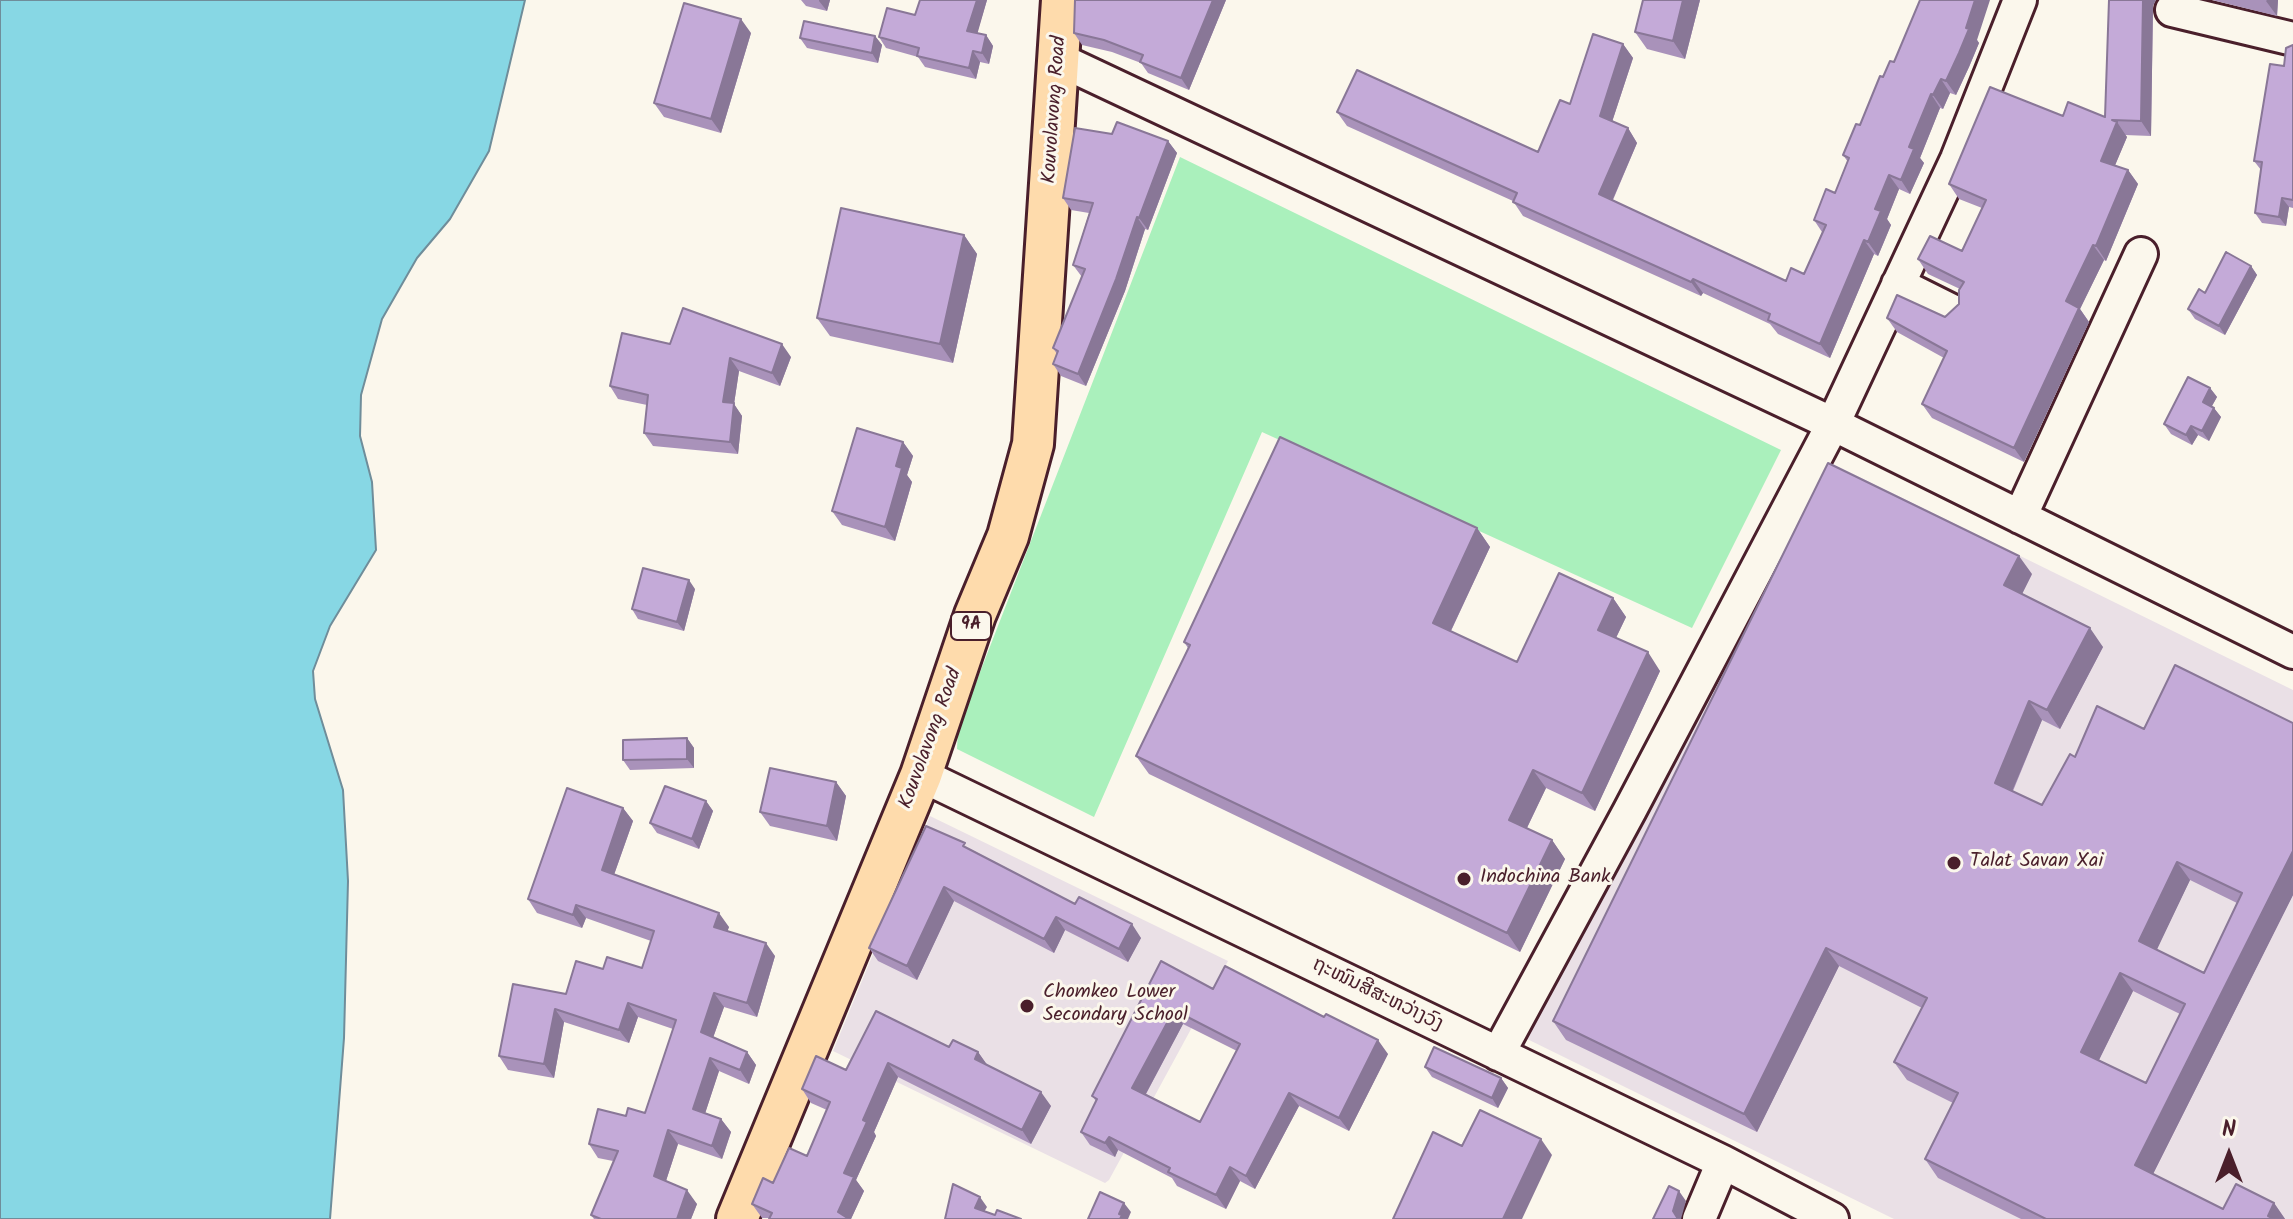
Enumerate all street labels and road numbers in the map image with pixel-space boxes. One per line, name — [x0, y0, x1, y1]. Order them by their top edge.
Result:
street label: Kouvolavong Road — [1039, 35, 1073, 185]
road number: 9A — [951, 612, 991, 640]
street label: Kouvolavong Road — [895, 665, 969, 813]
street label: ຖະໜົນສີສະຫວ່າງວົງ — [1308, 954, 1446, 1038]

